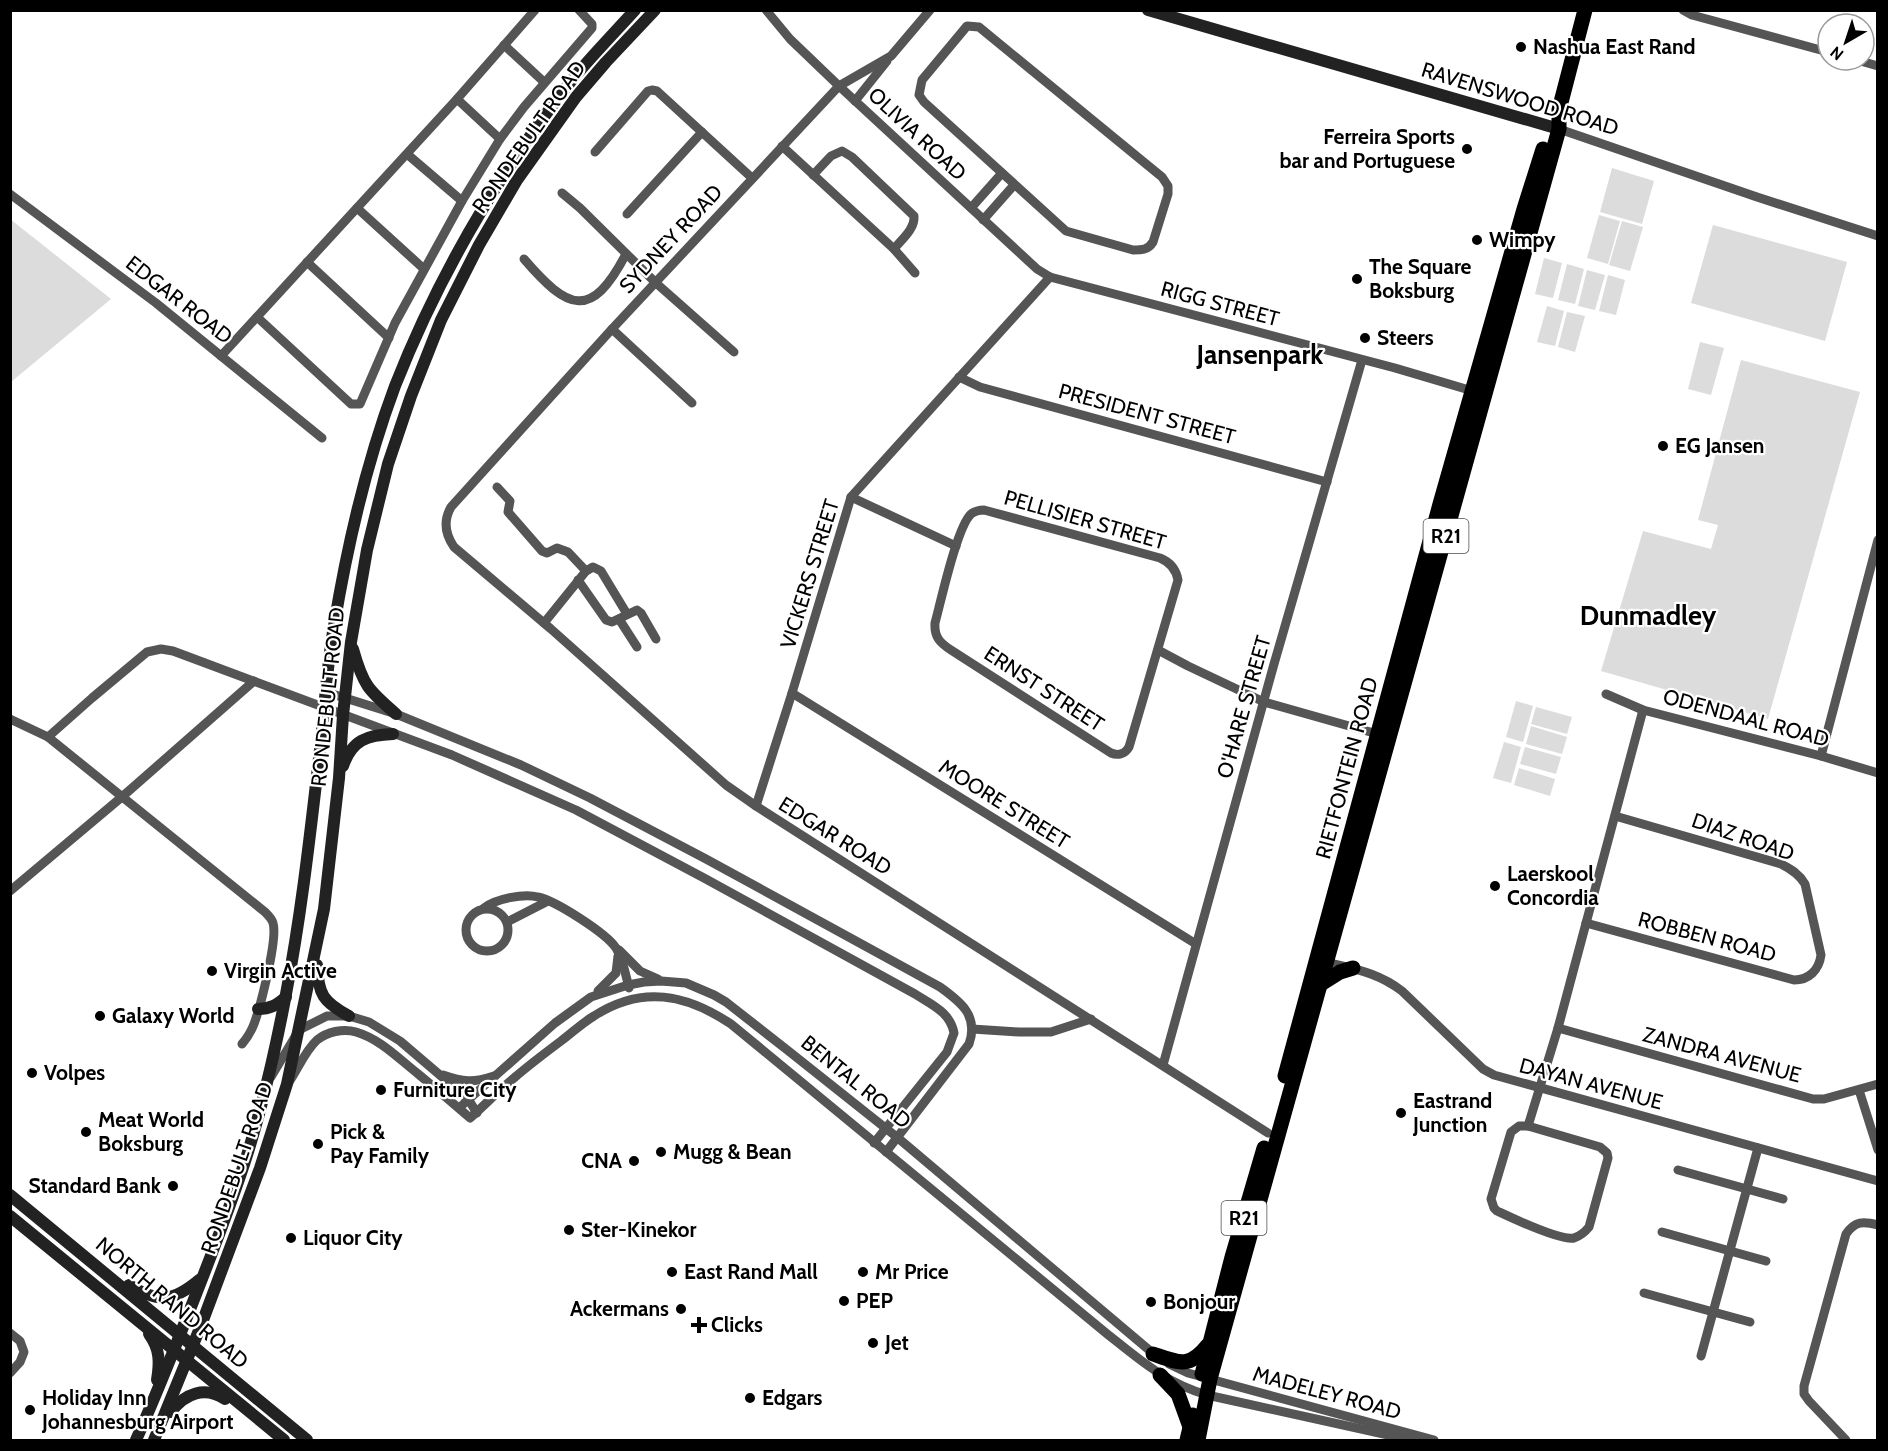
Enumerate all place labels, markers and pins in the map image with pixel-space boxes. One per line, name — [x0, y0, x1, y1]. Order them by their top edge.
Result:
place label: Nashua East Rand — [1533, 34, 1696, 59]
marker: Nashua East Rand — [1514, 40, 1528, 54]
place label: Ferreira Sports bar and Portuguese — [1280, 124, 1455, 173]
marker: Ferreira Sports bar and Portuguese — [1460, 142, 1474, 156]
place label: Wimpy — [1489, 227, 1556, 252]
marker: Wimpy — [1470, 233, 1484, 247]
place label: The Square Boksburg — [1369, 254, 1472, 303]
marker: The Square Boksburg — [1350, 272, 1364, 286]
place label: Steers — [1377, 325, 1434, 350]
marker: Steers — [1358, 331, 1372, 345]
place label: EG Jansen — [1675, 433, 1764, 458]
marker: EG Jansen — [1656, 439, 1670, 453]
place label: Laerskool Concordia — [1507, 861, 1599, 910]
marker: Laerskool Concordia — [1488, 879, 1502, 893]
place label: Virgin Active — [224, 958, 337, 983]
marker: Virgin Active — [205, 964, 219, 978]
place label: Galaxy World — [112, 1003, 234, 1028]
marker: Galaxy World — [93, 1009, 107, 1023]
place label: Volpes — [44, 1060, 105, 1085]
marker: Volpes — [25, 1066, 39, 1080]
place label: Furniture City — [393, 1077, 517, 1102]
marker: Furniture City — [374, 1083, 388, 1097]
place label: Eastrand Junction — [1412, 1088, 1492, 1137]
marker: Eastrand Junction — [1394, 1106, 1408, 1120]
place label: Meat World Boksburg — [98, 1107, 204, 1156]
place label: Pick & Pay Family — [330, 1119, 430, 1168]
marker: Meat World Boksburg — [79, 1125, 93, 1139]
marker: Pick & Pay Family — [311, 1137, 325, 1151]
place label: Mugg & Bean — [673, 1139, 792, 1164]
marker: Mugg & Bean — [654, 1145, 668, 1159]
place label: CNA — [581, 1148, 623, 1173]
marker: CNA — [627, 1154, 641, 1168]
place label: Standard Bank — [29, 1173, 162, 1198]
marker: Standard Bank — [166, 1179, 180, 1193]
place label: Ster-Kinekor — [581, 1217, 697, 1242]
marker: Ster-Kinekor — [562, 1223, 576, 1237]
place label: Liquor City — [303, 1225, 403, 1250]
marker: Liquor City — [284, 1231, 298, 1245]
place label: East Rand Mall — [684, 1259, 818, 1284]
place label: Mr Price — [875, 1259, 949, 1284]
marker: East Rand Mall — [665, 1265, 679, 1279]
marker: Mr Price — [856, 1265, 870, 1279]
place label: PEP — [856, 1288, 893, 1313]
place label: Bonjour — [1163, 1289, 1235, 1314]
marker: PEP — [837, 1294, 851, 1308]
marker: Bonjour — [1144, 1295, 1158, 1309]
place label: Ackermans — [570, 1296, 669, 1321]
marker: Ackermans — [674, 1302, 688, 1316]
place label: Clicks — [711, 1312, 763, 1337]
marker: Clicks — [692, 1318, 706, 1332]
place label: Jet — [884, 1330, 909, 1355]
marker: Jet — [866, 1336, 880, 1350]
place label: Holiday Inn Johannesburg Airport — [41, 1385, 233, 1434]
place label: Edgars — [762, 1385, 823, 1410]
marker: Edgars — [743, 1391, 757, 1405]
marker: Holiday Inn Johannesburg Airport — [23, 1403, 37, 1417]

